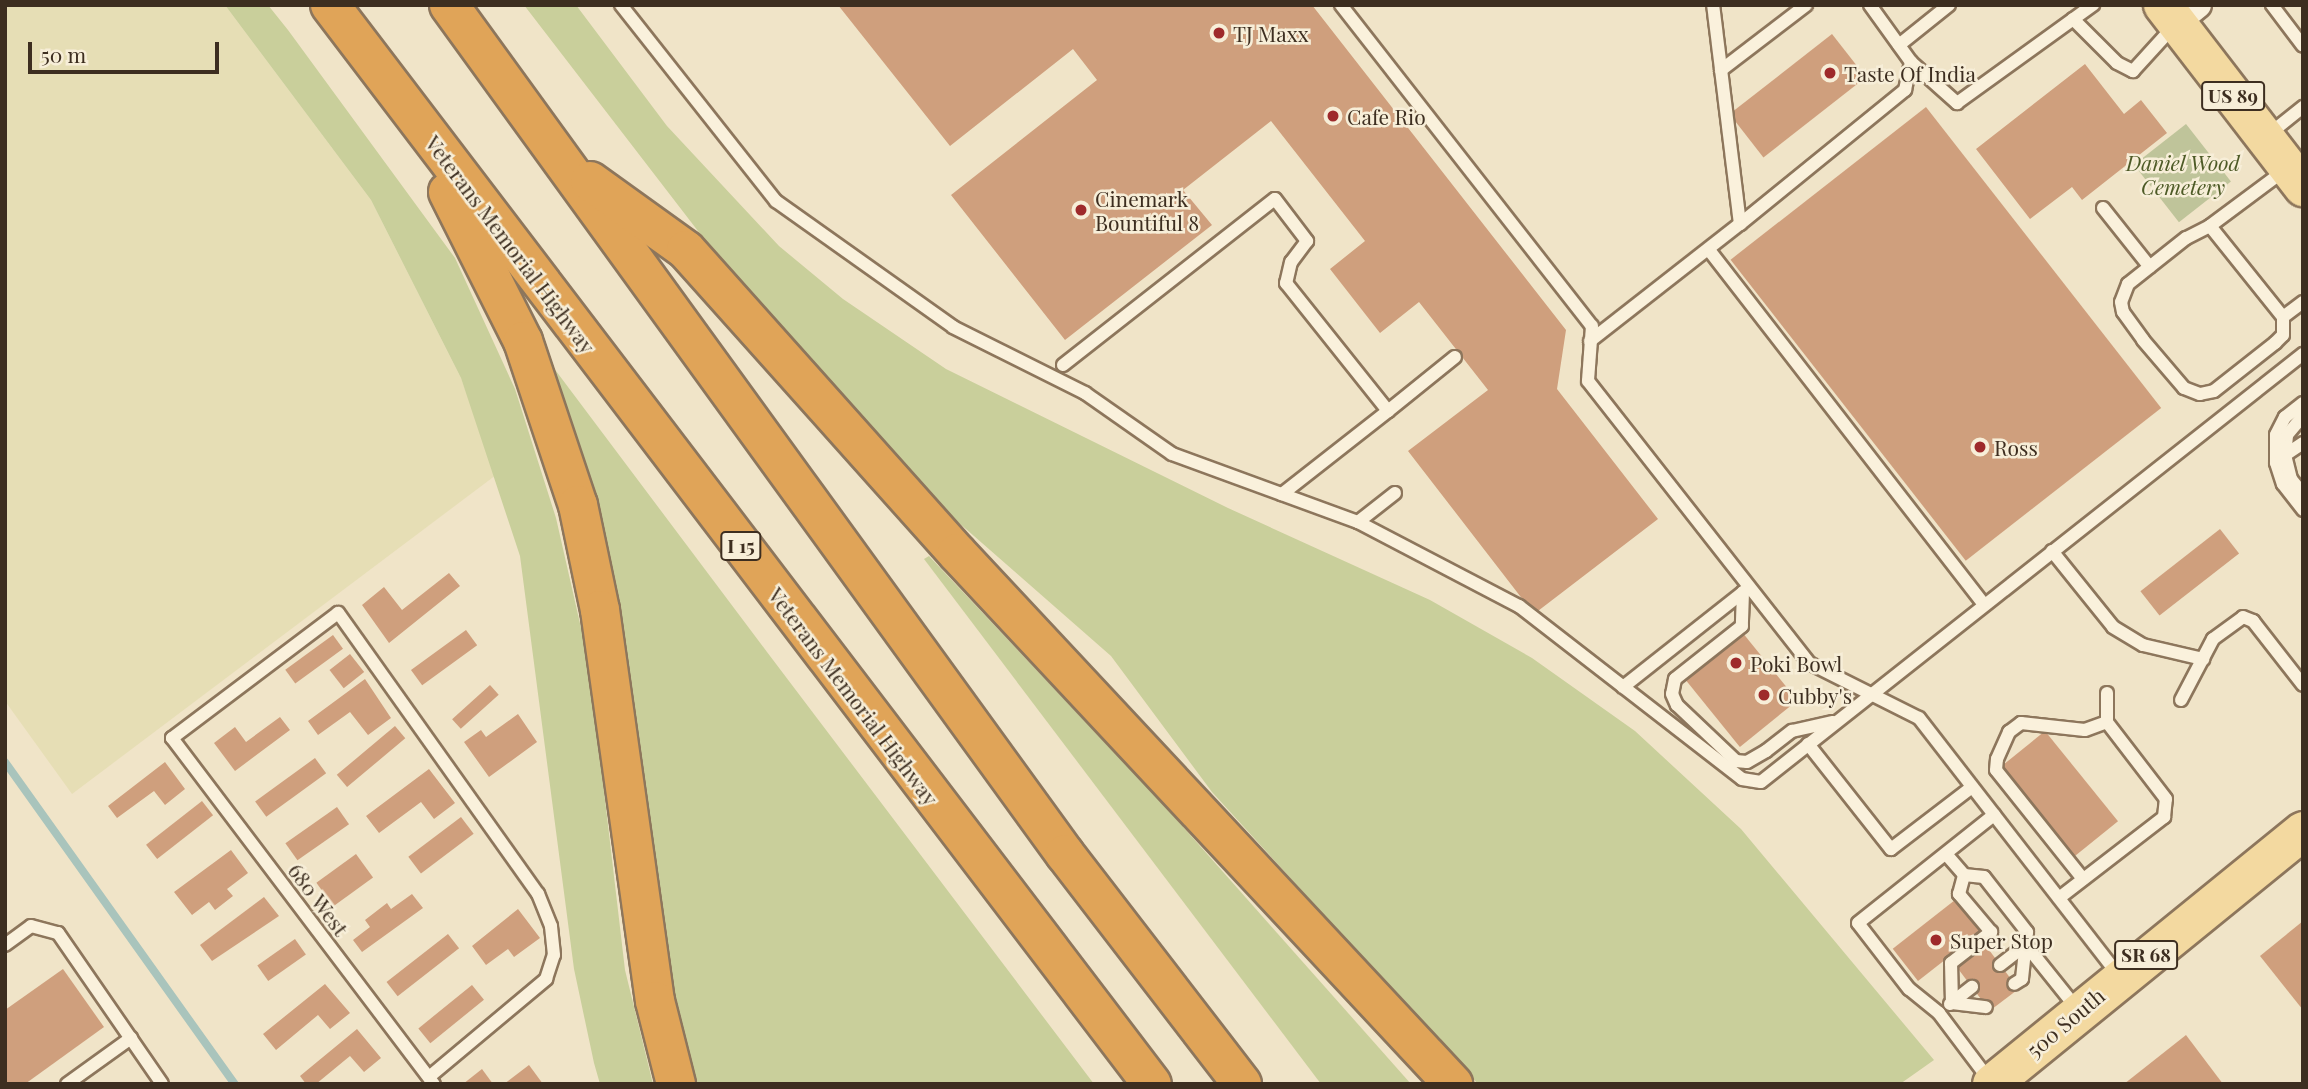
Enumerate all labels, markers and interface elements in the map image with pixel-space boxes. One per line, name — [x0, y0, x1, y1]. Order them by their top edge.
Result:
place label: TJ Maxx — [1233, 20, 1309, 46]
marker: TJ Maxx — [1211, 25, 1227, 41]
scale bar — [32, 28, 222, 72]
text: 50 m — [41, 40, 86, 68]
place label: Taste Of India — [1844, 60, 1976, 86]
marker: Taste Of India — [1822, 65, 1838, 81]
road number: US 89 — [2200, 80, 2266, 111]
place label: Cafe Rio — [1347, 103, 1426, 129]
marker: Cafe Rio — [1325, 108, 1341, 124]
street label: Veterans Memorial Highway — [421, 130, 601, 358]
park label: Daniel Wood Cemetery — [2126, 149, 2240, 199]
place label: Cinemark Bountiful 8 — [1095, 185, 1199, 235]
marker: Cinemark Bountiful 8 — [1073, 202, 1089, 218]
place label: Ross — [1994, 434, 2038, 460]
marker: Ross — [1972, 439, 1988, 455]
road number: I 15 — [720, 530, 762, 562]
street label: Veterans Memorial Highway — [764, 582, 944, 810]
place label: Poki Bowl — [1750, 650, 1842, 676]
marker: Poki Bowl — [1728, 655, 1744, 671]
place label: Cubby's — [1778, 682, 1852, 708]
marker: Cubby's — [1756, 687, 1772, 703]
street label: 680 West — [283, 858, 355, 940]
place label: Super Stop — [1950, 927, 2053, 953]
marker: Super Stop — [1928, 932, 1944, 948]
road number: SR 68 — [2113, 939, 2179, 970]
street label: 500 South — [2021, 982, 2109, 1062]

